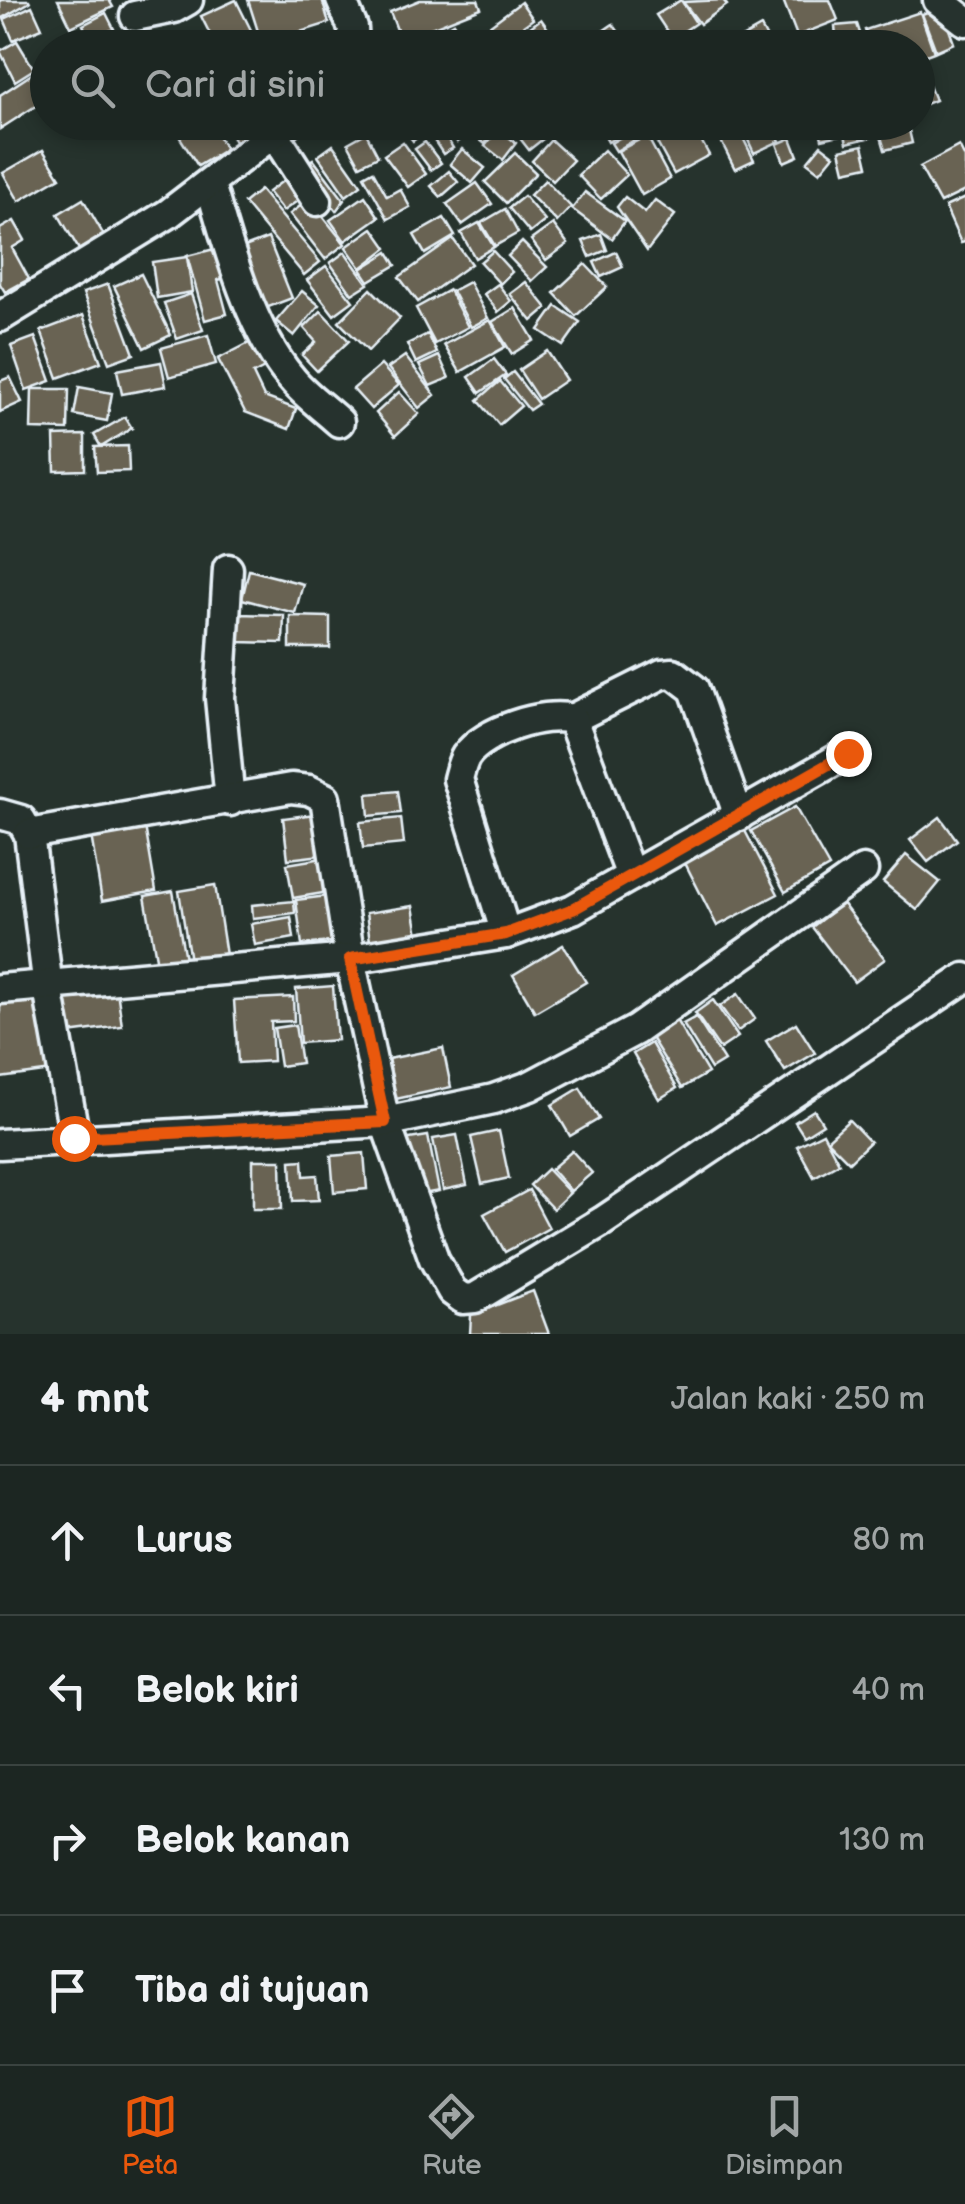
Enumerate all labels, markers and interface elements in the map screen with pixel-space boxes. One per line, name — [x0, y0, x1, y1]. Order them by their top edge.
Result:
search box — [30, 30, 935, 140]
icon: search — [65, 58, 120, 113]
text: Cari di sini — [145, 63, 325, 108]
route end — [826, 731, 872, 777]
route start — [52, 1116, 98, 1162]
text: 4 mnt — [40, 1374, 149, 1425]
text: Jalan kaki · 250 m — [671, 1380, 925, 1419]
icon: ahead — [40, 1513, 95, 1568]
text: Lurus — [135, 1518, 233, 1563]
text: 80 m — [852, 1521, 925, 1560]
icon: left — [40, 1663, 95, 1718]
text: Belok kiri — [135, 1668, 299, 1713]
text: 40 m — [852, 1671, 925, 1710]
icon: right — [40, 1813, 95, 1868]
text: Belok kanan — [135, 1818, 350, 1863]
text: 130 m — [839, 1821, 925, 1860]
icon: arrive — [40, 1963, 95, 2018]
text: Tiba di tujuan — [135, 1968, 369, 2013]
tab: Peta — [122, 2089, 178, 2182]
tab: Rute — [422, 2089, 482, 2182]
tab: Disimpan — [725, 2089, 843, 2182]

